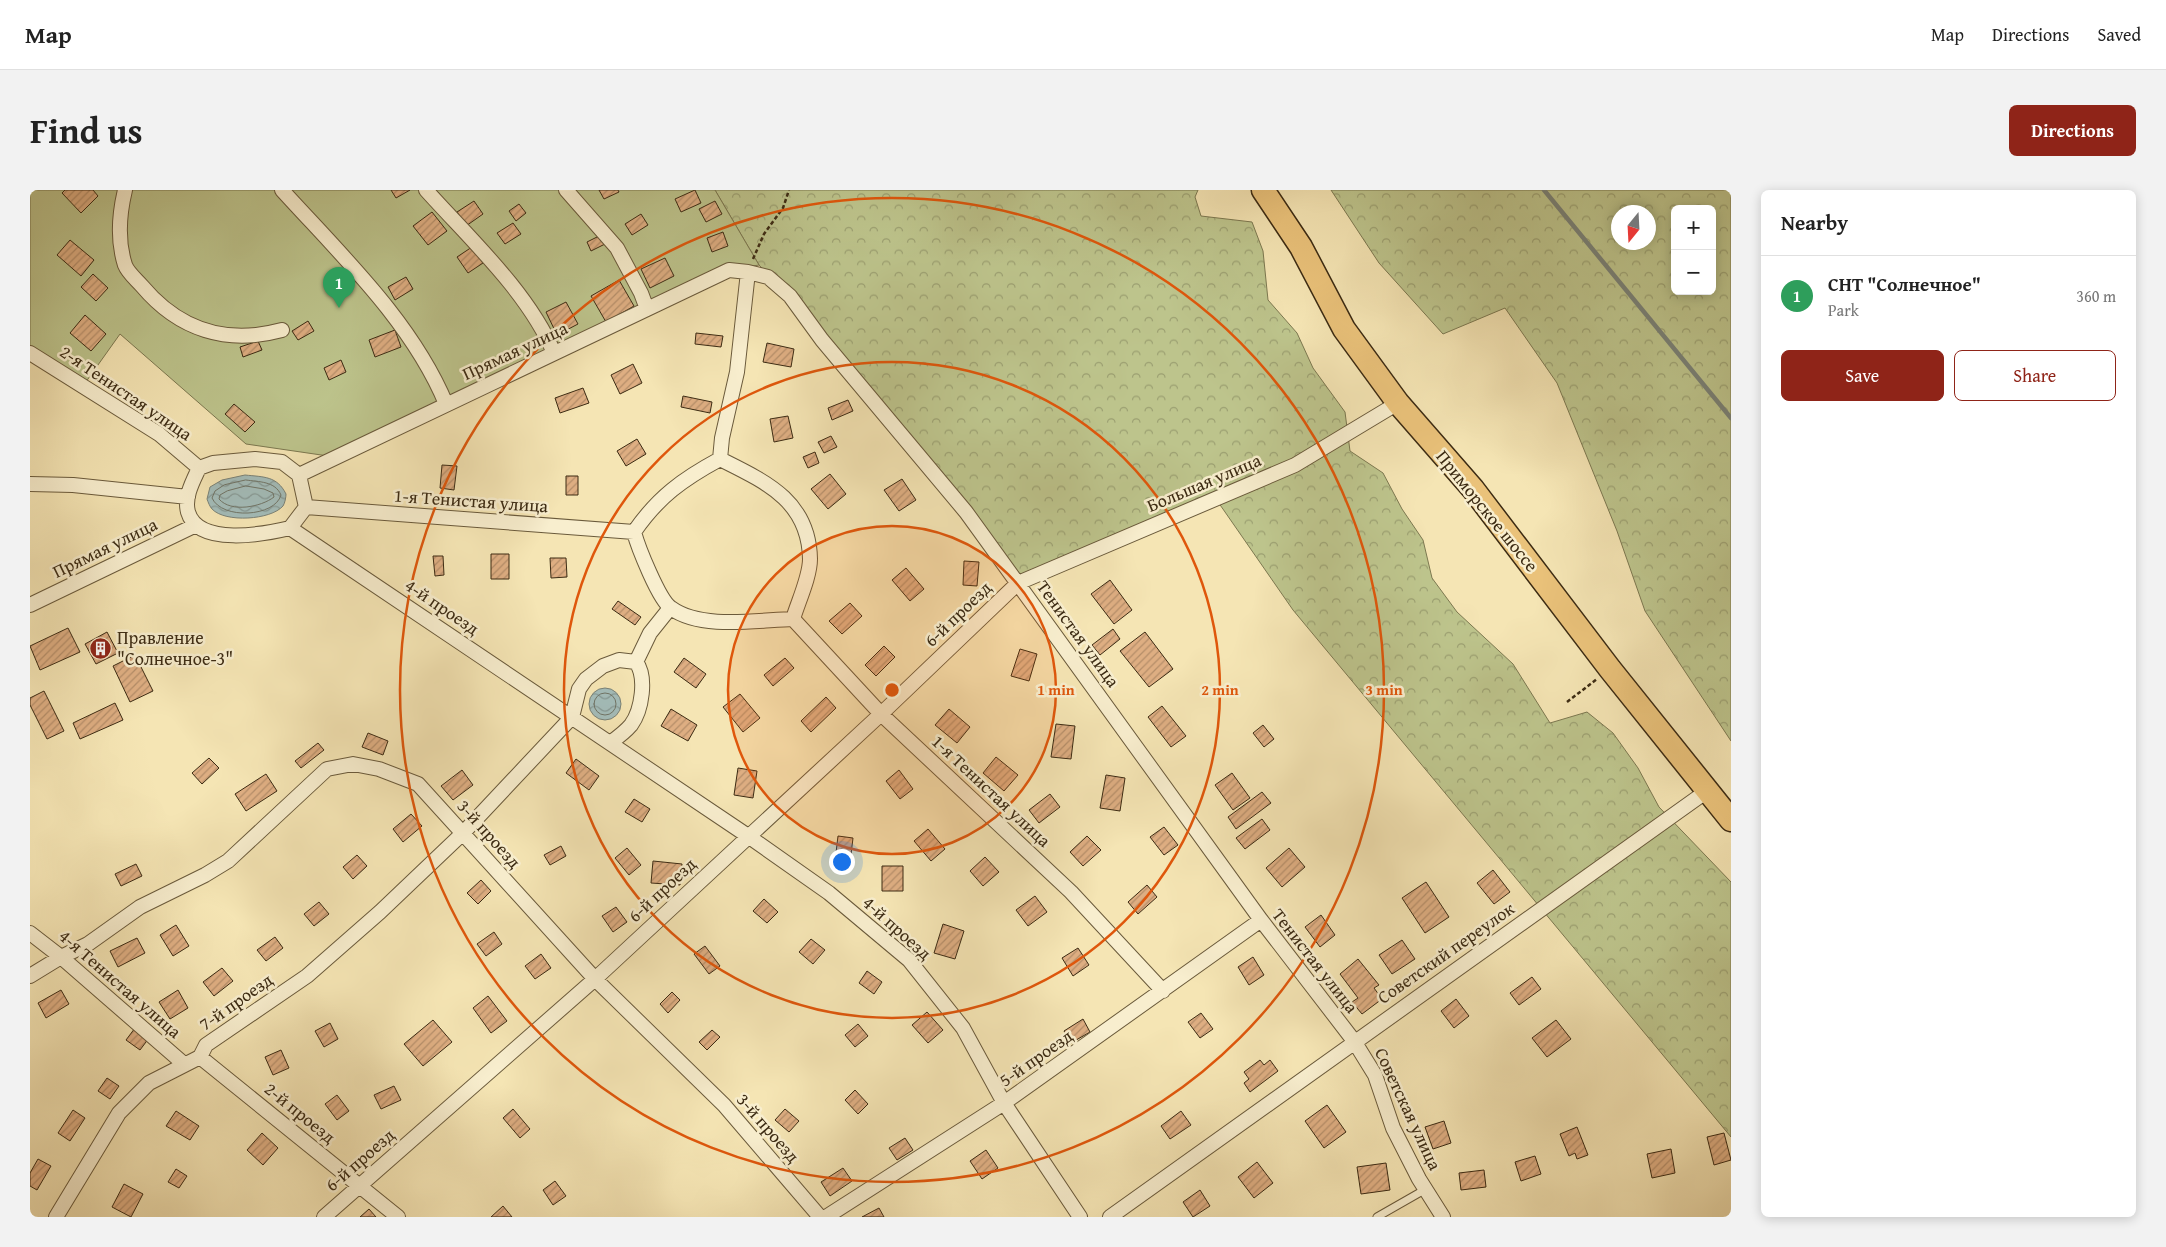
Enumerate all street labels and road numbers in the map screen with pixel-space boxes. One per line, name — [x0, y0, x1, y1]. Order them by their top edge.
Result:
street label: Прямая улица — [458, 314, 572, 387]
street label: 2-я Тенистая улица — [55, 338, 198, 447]
street label: Приморское шоссе — [1430, 444, 1545, 577]
street label: Большая улица — [1143, 446, 1265, 519]
street label: 1-я Тенистая улица — [393, 482, 549, 519]
street label: Прямая улица — [48, 510, 162, 585]
street label: 4-й проезд — [400, 572, 485, 642]
street label: 6-й проезд — [918, 574, 998, 653]
street label: Тенистая улица — [1030, 575, 1127, 693]
street label: 1-я Тенистая улица — [926, 728, 1057, 853]
street label: 3-й проезд — [451, 793, 528, 874]
street label: 6-й проезд — [622, 851, 702, 928]
street label: 4-й проезд — [857, 889, 938, 966]
street label: Советский переулок — [1372, 895, 1520, 1010]
street label: Тенистая улица — [1266, 903, 1365, 1019]
street label: 4-я Тенистая улица — [53, 923, 188, 1045]
street label: 7-й проезд — [193, 966, 278, 1037]
street label: 5-й проезд — [993, 1022, 1078, 1093]
street label: Советская улица — [1368, 1043, 1449, 1175]
street label: 2-й проезд — [259, 1075, 342, 1150]
street label: 3-й проезд — [730, 1087, 806, 1169]
street label: 6-й проезд — [319, 1122, 401, 1198]

